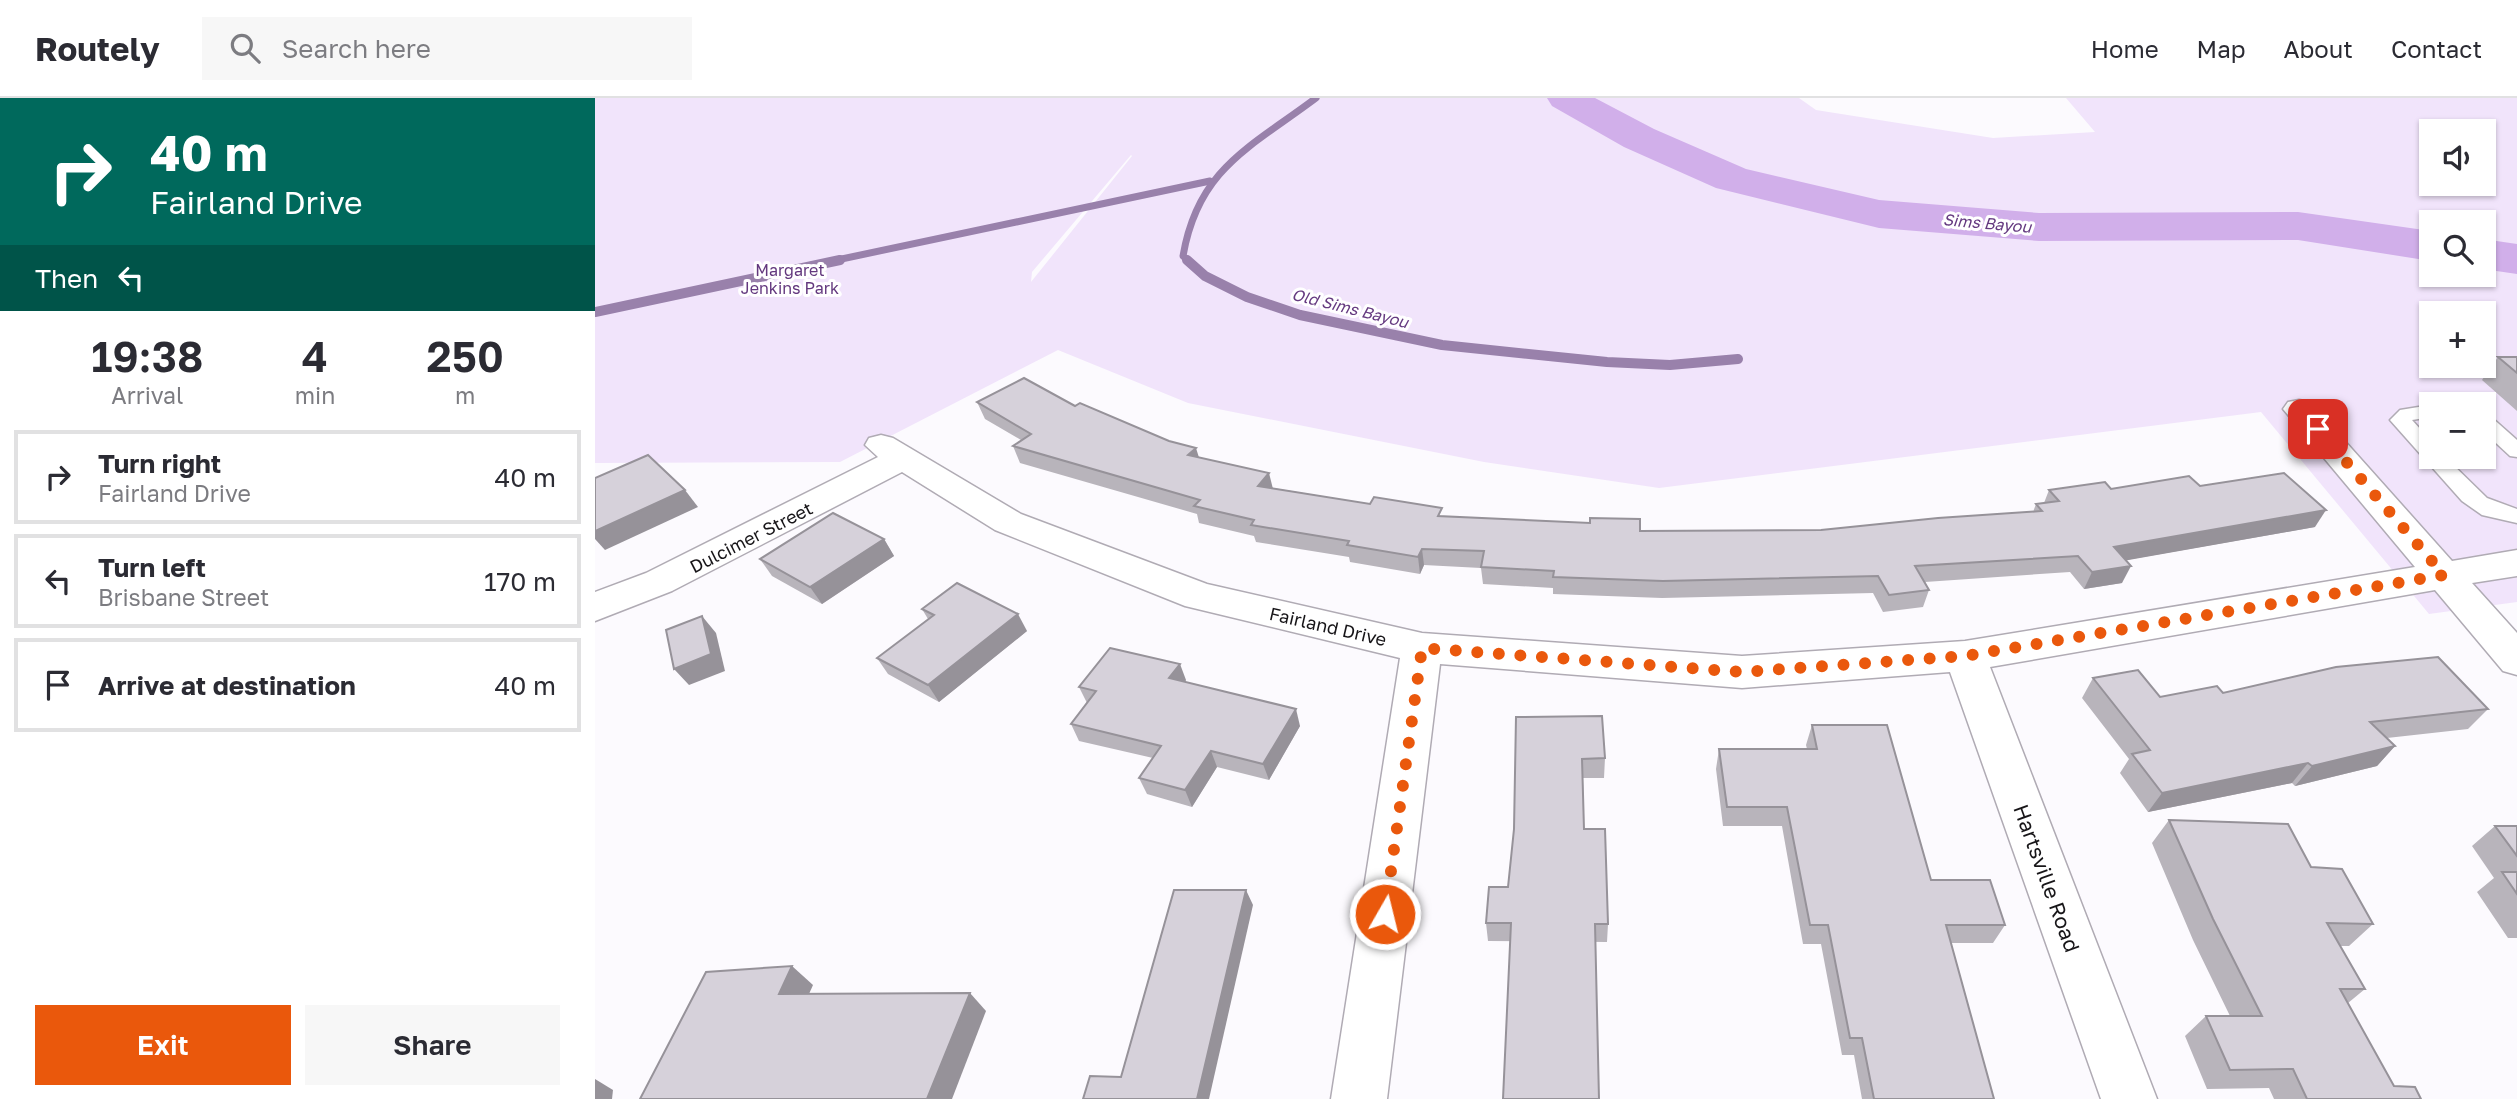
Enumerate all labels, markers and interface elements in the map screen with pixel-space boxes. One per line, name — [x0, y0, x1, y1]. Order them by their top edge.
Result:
search box — [202, 17, 692, 80]
text: Routely — [35, 29, 160, 68]
icon: search — [226, 29, 264, 67]
text: Search here — [282, 33, 431, 64]
text: Home — [2091, 34, 2159, 63]
text: Map — [2197, 34, 2246, 63]
text: About — [2284, 34, 2353, 63]
text: Contact — [2391, 34, 2482, 63]
map controls — [2419, 119, 2496, 469]
button: sound — [2419, 119, 2496, 196]
text: 40 m — [150, 123, 268, 182]
icon: right — [35, 126, 126, 217]
text: Fairland Drive — [150, 183, 363, 221]
water label: Sims Bayou — [1942, 209, 2033, 237]
button: search — [2419, 210, 2496, 287]
icon: left — [112, 259, 150, 297]
park label: Margaret Jenkins Park — [741, 260, 839, 298]
text: Then — [35, 263, 98, 294]
water label: Old Sims Bayou — [1290, 284, 1412, 332]
button: + — [2419, 301, 2496, 378]
text: 19:38 — [91, 331, 203, 381]
text: 4 — [302, 331, 328, 381]
text: 250 — [427, 331, 504, 381]
text: Arrival — [111, 381, 183, 409]
text: min — [295, 381, 335, 409]
text: m — [455, 381, 475, 409]
button: − — [2419, 392, 2496, 469]
pin — [2288, 399, 2348, 459]
icon: arrive — [2299, 410, 2337, 448]
text: Turn right — [98, 448, 221, 479]
icon: right — [39, 458, 77, 496]
text: 40 m — [495, 462, 556, 493]
text: Fairland Drive — [98, 479, 251, 507]
street label: Dulcimer Street — [686, 497, 816, 577]
text: Turn left — [98, 552, 206, 583]
icon: left — [39, 562, 77, 600]
text: 170 m — [484, 566, 556, 597]
text: Brisbane Street — [98, 583, 269, 611]
street label: Fairland Drive — [1267, 602, 1389, 650]
icon: arrive — [39, 666, 77, 704]
text: Arrive at destination — [98, 670, 356, 701]
text: 40 m — [495, 670, 556, 701]
street label: Hartsville Road — [2008, 801, 2086, 955]
position arrow — [1348, 877, 1422, 951]
button: Exit — [35, 1005, 291, 1085]
button: Share — [305, 1005, 560, 1085]

